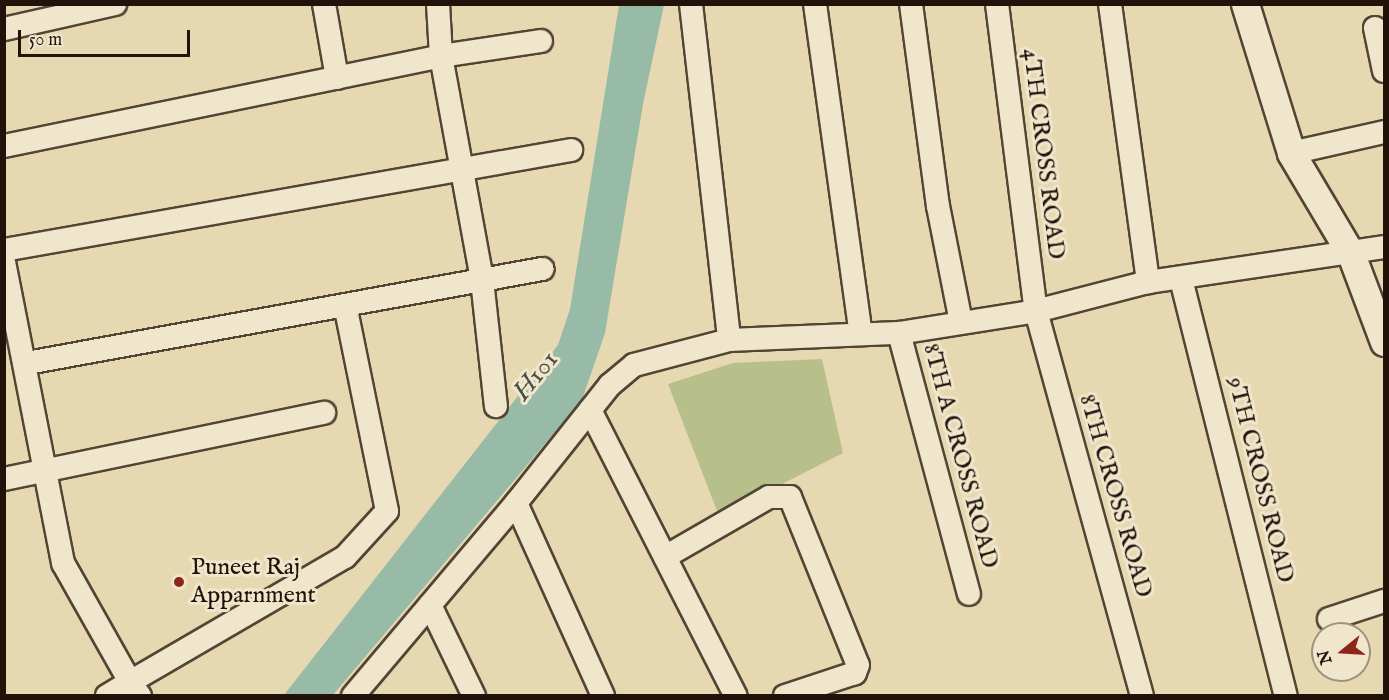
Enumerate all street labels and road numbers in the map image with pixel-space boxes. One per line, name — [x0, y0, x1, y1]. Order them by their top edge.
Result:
street label: 4TH CROSS ROAD — [1016, 47, 1070, 261]
street label: 8TH A CROSS ROAD — [916, 340, 1004, 572]
street label: 9TH CROSS ROAD — [1220, 374, 1300, 586]
street label: 8TH CROSS ROAD — [1072, 391, 1158, 601]

